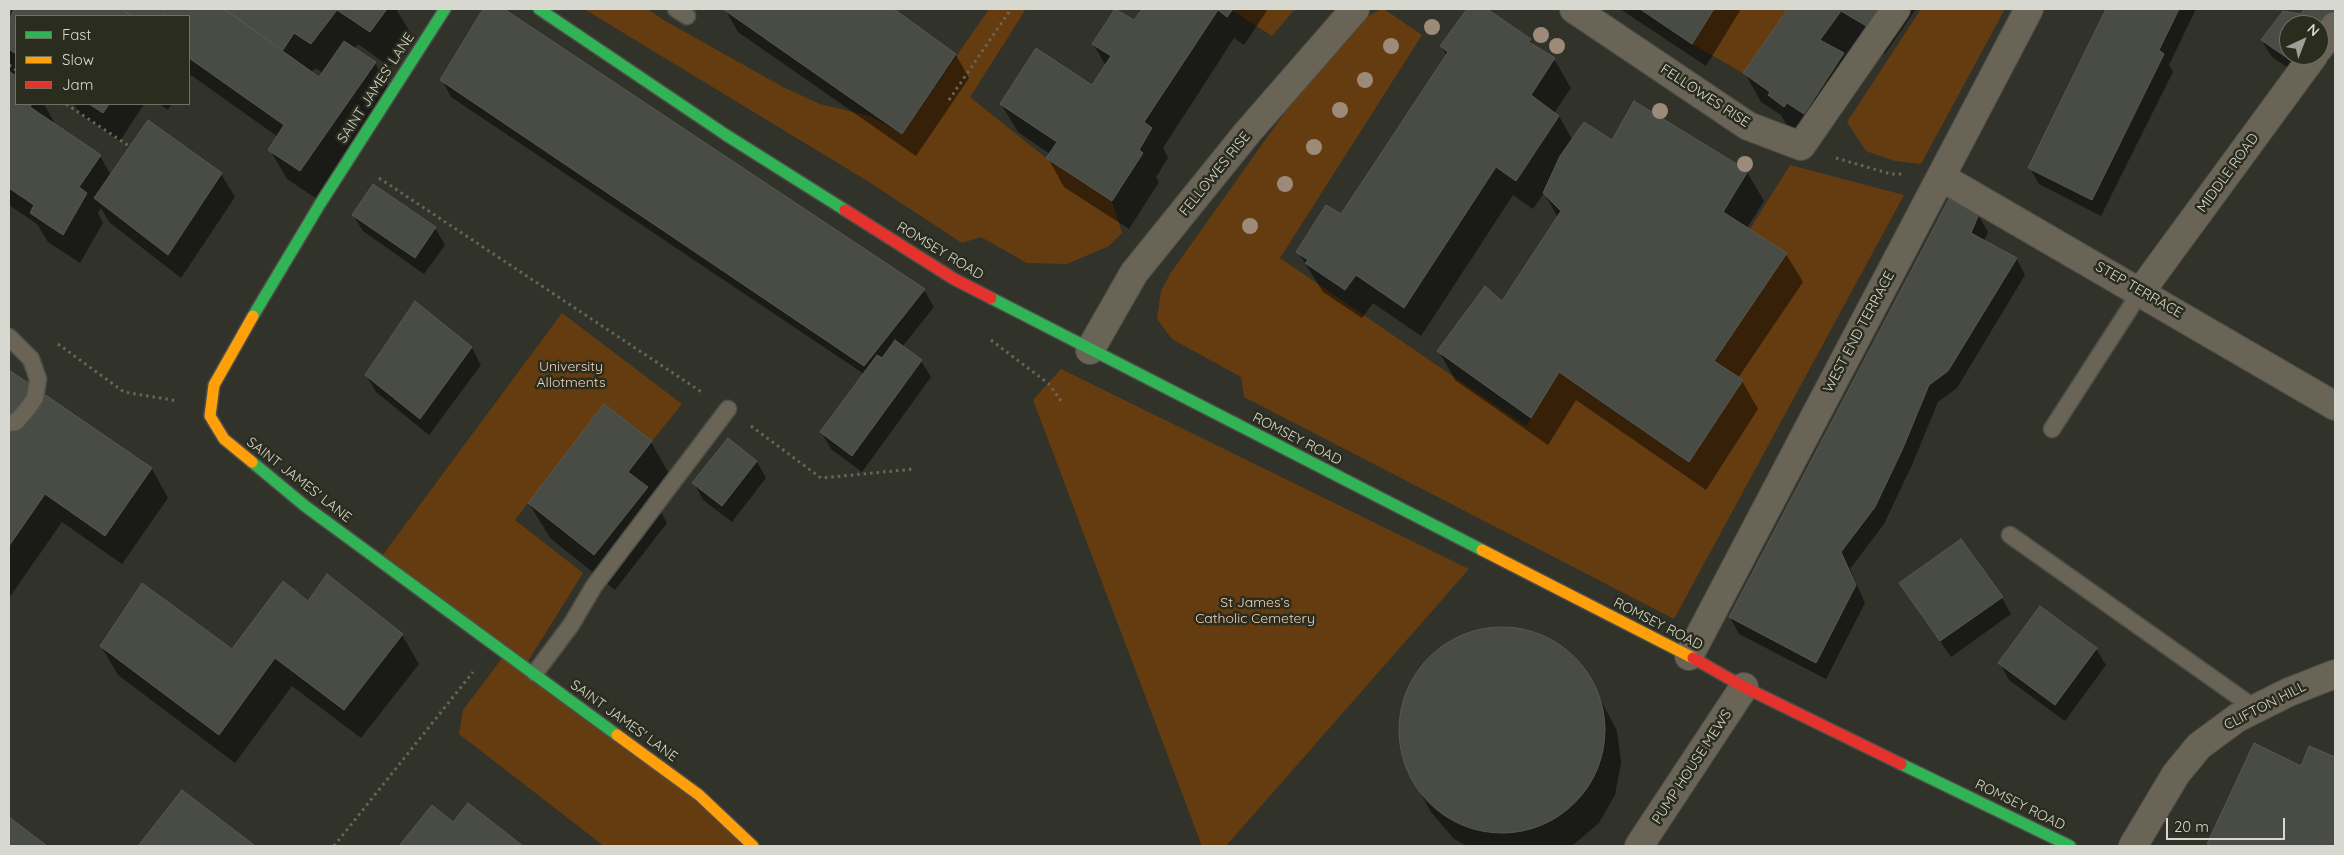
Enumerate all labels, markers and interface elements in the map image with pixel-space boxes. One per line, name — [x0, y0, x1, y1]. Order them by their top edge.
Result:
legend — [15, 15, 190, 105]
north arrow — [2279, 15, 2329, 65]
text: N — [2304, 20, 2323, 40]
text: Fast — [62, 25, 91, 44]
street label: SAINT JAMES' LANE — [334, 30, 418, 146]
text: Slow — [62, 50, 94, 69]
street label: FELLOWES RISE — [1657, 61, 1753, 131]
text: Jam — [62, 75, 93, 94]
street label: FELLOWES RISE — [1176, 129, 1254, 219]
street label: MIDDLE ROAD — [2194, 130, 2262, 216]
street label: ROMSEY ROAD — [894, 219, 986, 283]
street label: STEP TERRACE — [2092, 258, 2186, 322]
street label: WEST END TERRACE — [1820, 268, 1898, 396]
park label: University Allotments — [537, 359, 605, 392]
street label: ROMSEY ROAD — [1250, 409, 1344, 469]
street label: SAINT JAMES' LANE — [243, 434, 355, 526]
street label: ROMSEY ROAD — [1611, 594, 1705, 654]
park label: St James’s Catholic Cemetery — [1195, 595, 1315, 628]
street label: SAINT JAMES' LANE — [567, 676, 681, 766]
street label: CLIFTON HILL — [2221, 678, 2309, 734]
street label: PUMP HOUSE MEWS — [1649, 707, 1735, 827]
street label: ROMSEY ROAD — [1972, 776, 2068, 834]
scale bar — [2169, 808, 2288, 840]
text: 20 m — [2174, 817, 2209, 836]

